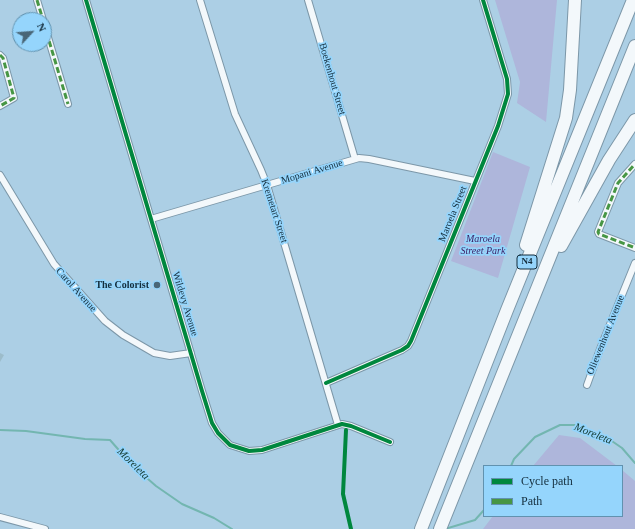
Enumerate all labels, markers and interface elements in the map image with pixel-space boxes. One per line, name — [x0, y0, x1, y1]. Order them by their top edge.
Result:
north arrow — [12, 12, 52, 52]
text: N — [35, 21, 49, 33]
street label: Boekenhout Street — [316, 42, 348, 116]
street label: Mopani Avenue — [280, 157, 344, 187]
street label: Kremetart Street — [258, 178, 290, 244]
street label: Maroela Street — [436, 184, 470, 244]
park label: Maroela Street Park — [461, 233, 505, 256]
road number: N4 — [517, 255, 537, 269]
street label: Carol Avenue — [53, 266, 99, 314]
street label: Wildevy Avenue — [169, 270, 201, 338]
place label: The Colorist — [95, 279, 149, 291]
marker: The Colorist — [152, 280, 162, 290]
street label: Oliewenhout Avenue — [585, 294, 627, 376]
water label: Moreleta — [572, 420, 614, 448]
water label: Moreleta — [114, 445, 152, 483]
legend — [483, 465, 623, 517]
text: Cycle path — [521, 474, 573, 488]
text: Path — [521, 494, 542, 508]

